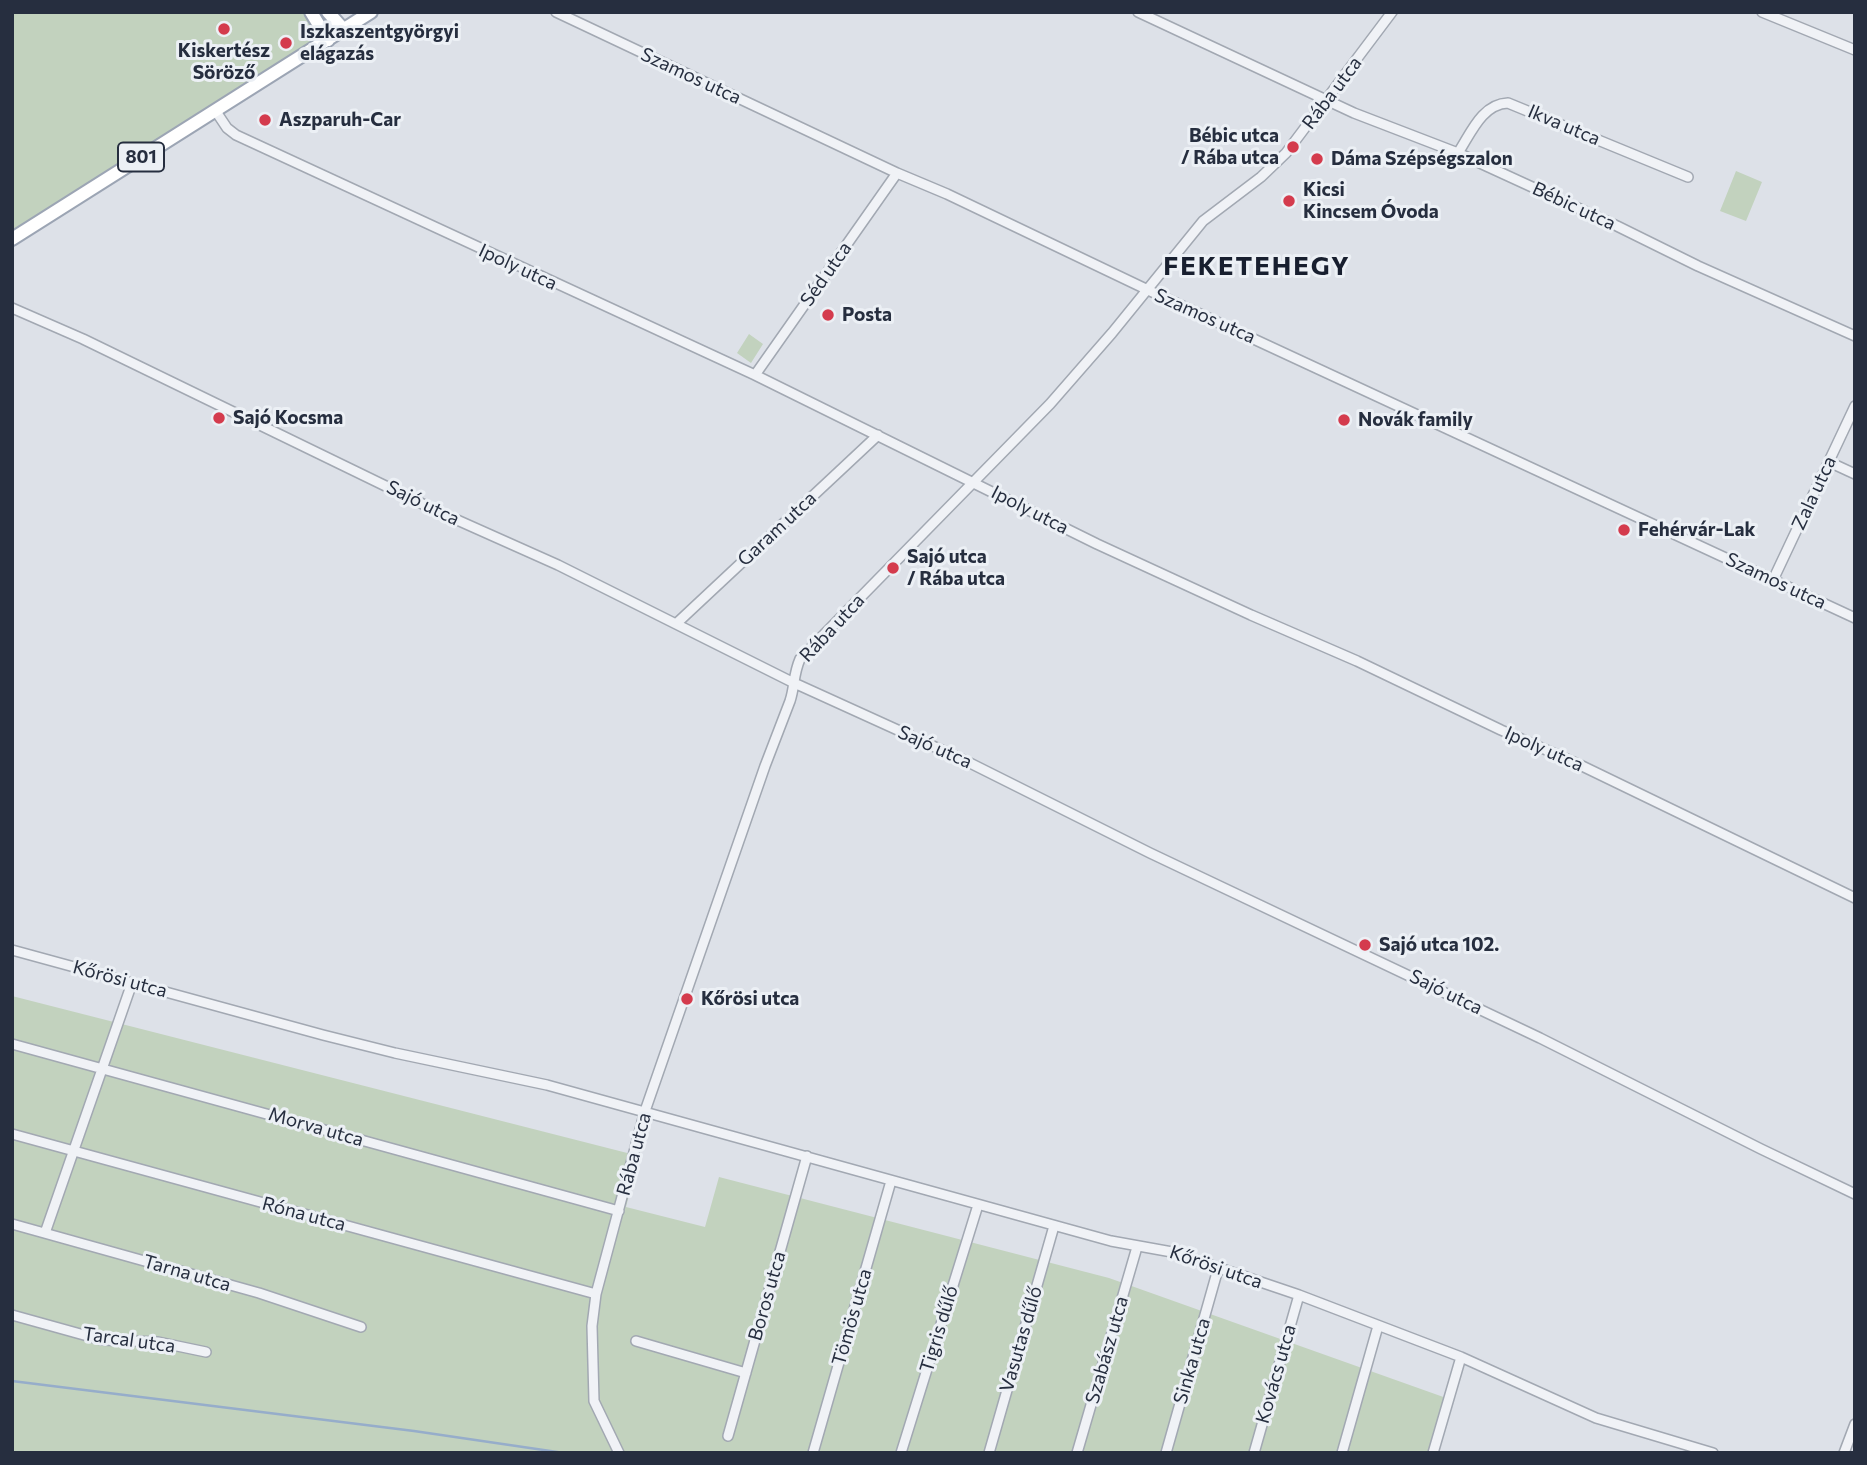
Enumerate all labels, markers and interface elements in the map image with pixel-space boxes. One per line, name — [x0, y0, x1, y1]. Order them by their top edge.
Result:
marker: Kiskertész Söröző — [216, 21, 232, 37]
place label: Iszkaszentgyörgyi elágazás — [300, 21, 459, 65]
marker: Iszkaszentgyörgyi elágazás — [278, 35, 294, 51]
place label: Kiskertész Söröző — [178, 40, 270, 84]
street label: Szamos utca — [637, 43, 745, 109]
street label: Rába utca — [1297, 52, 1367, 134]
street label: Ikva utca — [1524, 100, 1604, 150]
place label: Aszparuh-Car — [279, 109, 401, 131]
marker: Aszparuh-Car — [257, 112, 273, 128]
place label: Bébic utca / Rába utca — [1181, 125, 1279, 169]
marker: Bébic utca / Rába utca — [1285, 139, 1301, 155]
road number: 801 — [118, 142, 164, 172]
place label: Dáma Szépségszalon — [1331, 148, 1513, 170]
marker: Dáma Szépségszalon — [1309, 151, 1325, 167]
street label: Bébic utca — [1529, 177, 1619, 235]
place label: Kicsi Kincsem Óvoda — [1303, 179, 1439, 223]
marker: Kicsi Kincsem Óvoda — [1281, 193, 1297, 209]
street label: Séd utca — [796, 237, 856, 311]
street label: Ipoly utca — [475, 239, 561, 295]
district label: FEKETEHEGY — [1165, 250, 1349, 282]
street label: Szamos utca — [1151, 284, 1259, 348]
place label: Posta — [842, 304, 892, 326]
marker: Posta — [820, 307, 836, 323]
place label: Sajó Kocsma — [233, 407, 343, 429]
place label: Novák family — [1358, 409, 1473, 431]
marker: Sajó Kocsma — [211, 410, 227, 426]
marker: Novák family — [1336, 412, 1352, 428]
street label: Zala utca — [1787, 453, 1841, 533]
street label: Sajó utca — [383, 476, 463, 530]
street label: Ipoly utca — [987, 481, 1073, 539]
street label: Garam utca — [733, 487, 821, 571]
place label: Fehérvár-Lak — [1638, 519, 1756, 541]
marker: Fehérvár-Lak — [1616, 522, 1632, 538]
place label: Sajó utca / Rába utca — [907, 546, 1005, 590]
street label: Szamos utca — [1722, 548, 1830, 614]
marker: Sajó utca / Rába utca — [885, 560, 901, 576]
street label: Rába utca — [795, 589, 869, 667]
street label: Sajó utca — [895, 721, 975, 773]
street label: Ipoly utca — [1501, 722, 1587, 776]
place label: Sajó utca 102. — [1379, 934, 1499, 956]
marker: Sajó utca 102. — [1357, 937, 1373, 953]
street label: Kőrösi utca — [70, 955, 170, 1003]
street label: Sajó utca — [1406, 965, 1486, 1019]
place label: Kőrösi utca — [701, 988, 799, 1010]
marker: Kőrösi utca — [679, 991, 695, 1007]
street label: Morva utca — [266, 1103, 366, 1151]
street label: Rába utca — [612, 1110, 656, 1198]
street label: Róna utca — [260, 1192, 348, 1236]
street label: Kőrösi utca — [1167, 1240, 1265, 1294]
street label: Boros utca — [743, 1249, 791, 1343]
street label: Tarna utca — [141, 1250, 233, 1296]
street label: Tömös utca — [827, 1266, 877, 1368]
street label: Tigris dűlő — [915, 1283, 963, 1375]
street label: Vasutas dűlő — [995, 1283, 1047, 1395]
street label: Szabász utca — [1081, 1294, 1133, 1406]
street label: Sinka utca — [1169, 1315, 1215, 1407]
street label: Tarcal utca — [81, 1322, 177, 1358]
street label: Kovács utca — [1251, 1322, 1301, 1426]

